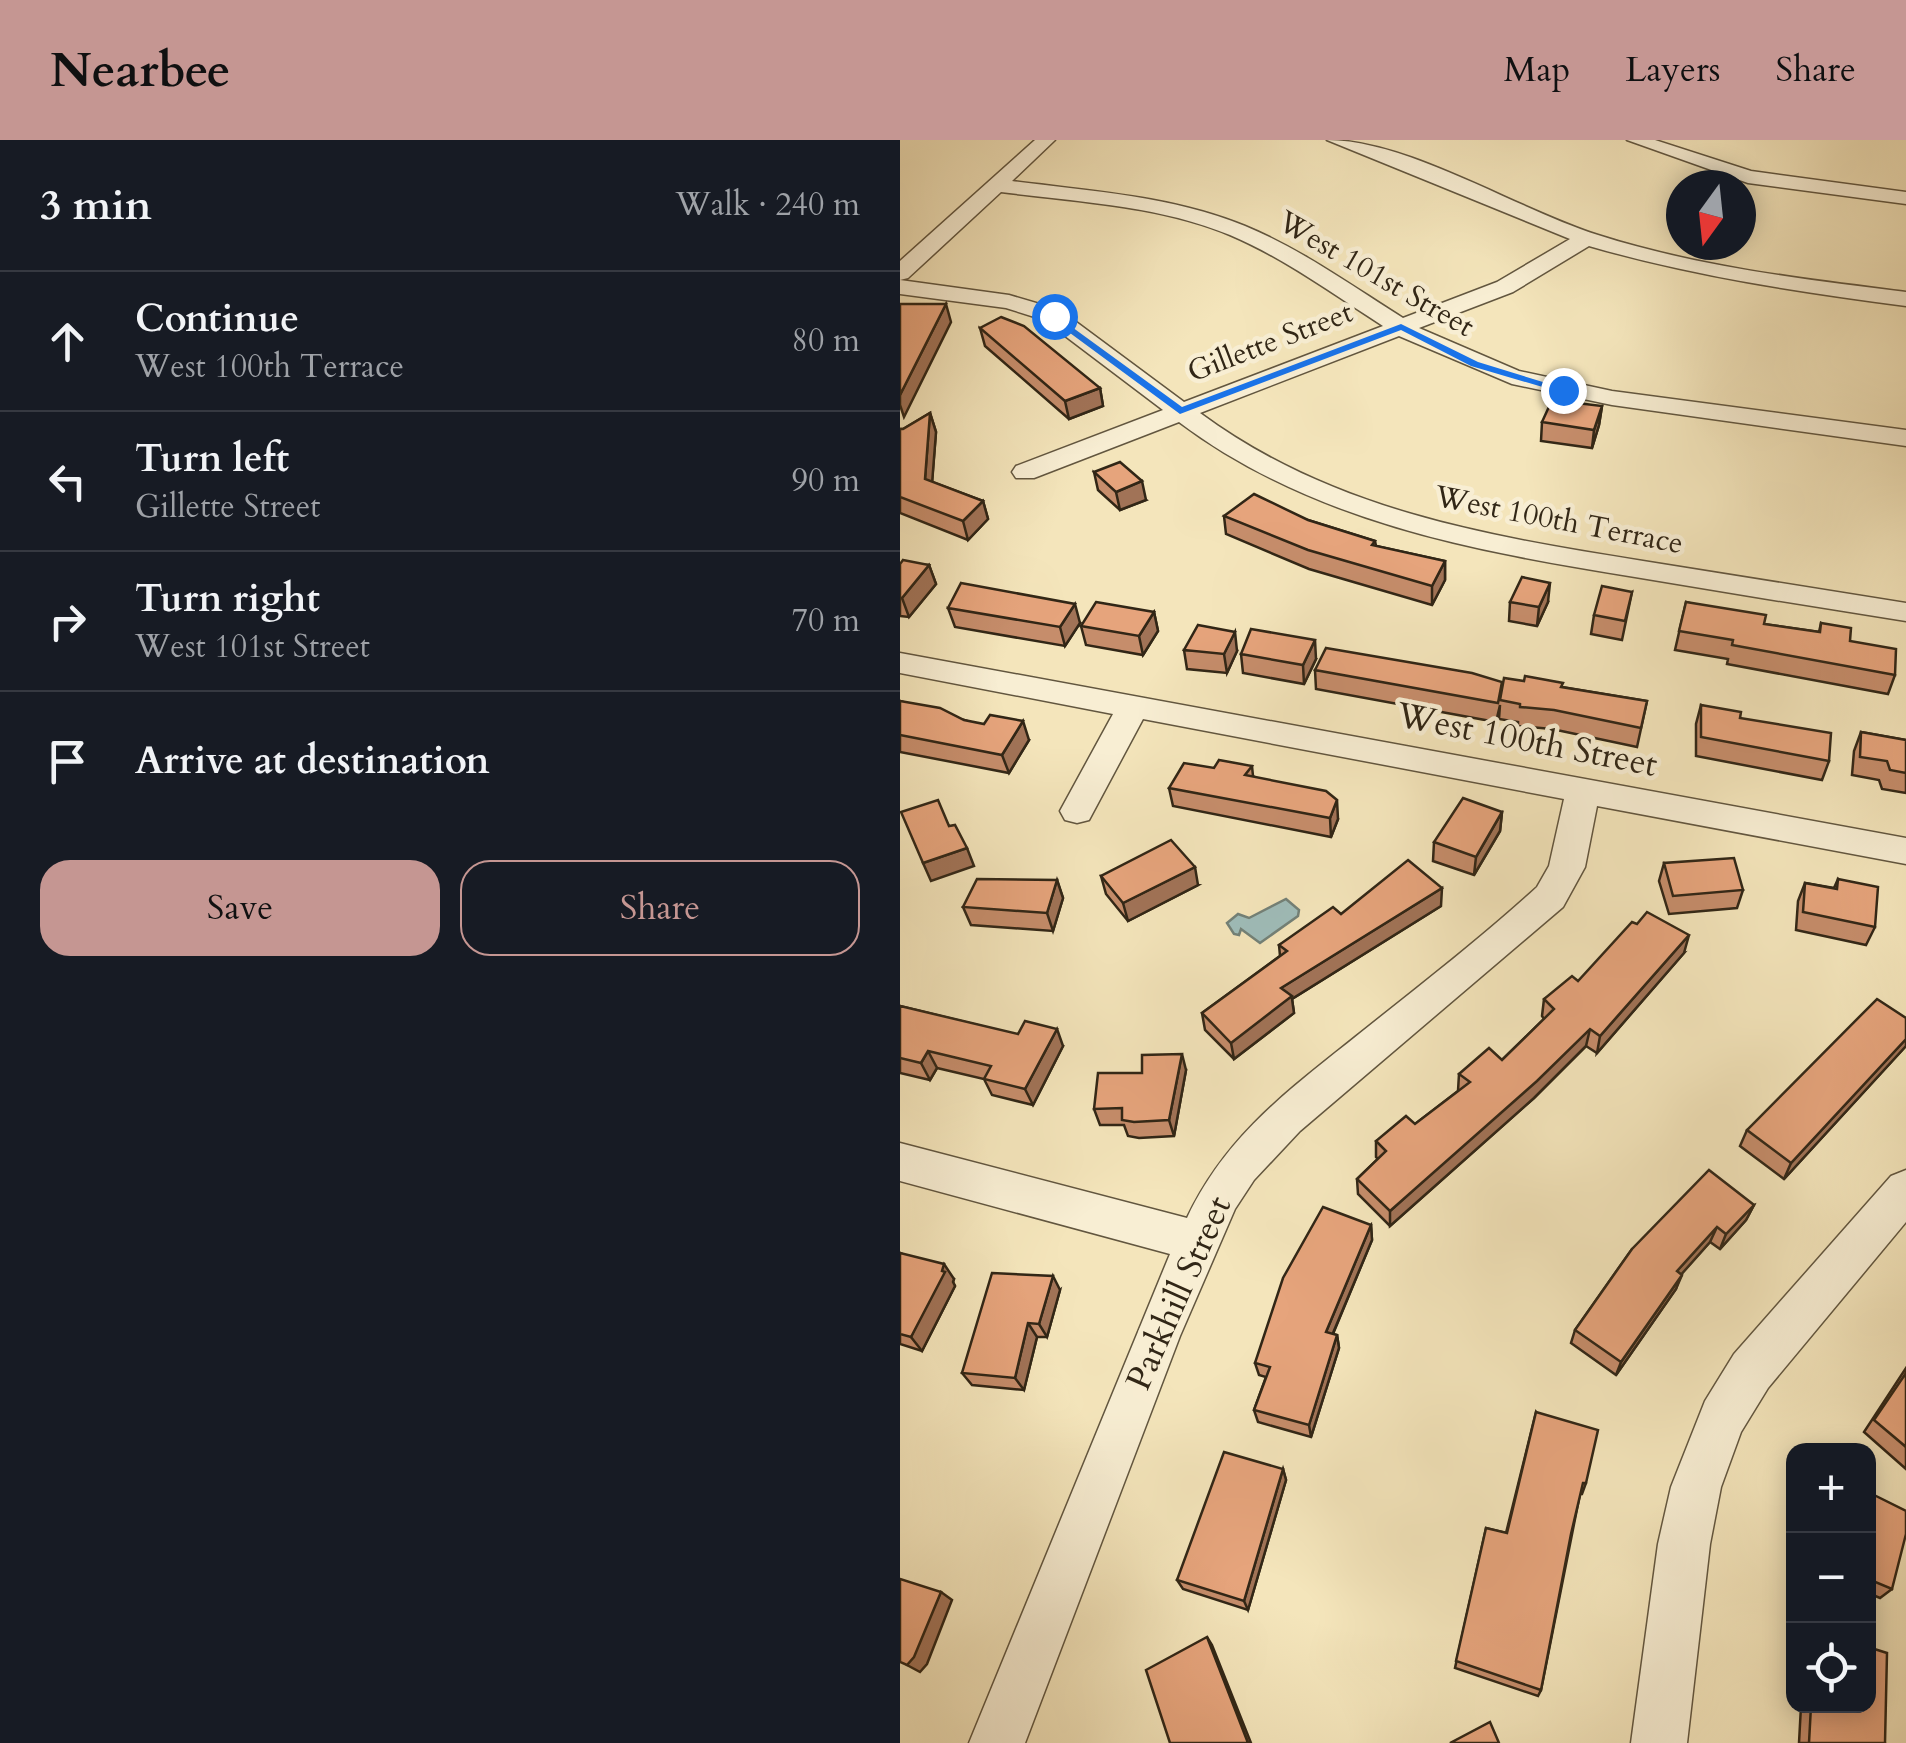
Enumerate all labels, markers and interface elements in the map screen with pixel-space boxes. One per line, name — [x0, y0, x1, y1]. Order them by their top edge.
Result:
text: Nearbee — [50, 38, 231, 103]
text: Map — [1504, 46, 1570, 94]
text: Layers — [1625, 46, 1720, 94]
text: Share — [1775, 46, 1856, 94]
north arrow — [1666, 170, 1756, 260]
text: 3 min — [40, 177, 152, 234]
text: Walk · 240 m — [675, 183, 860, 227]
street label: West 101st Street — [1270, 201, 1482, 347]
street label: Gillette Street — [1181, 292, 1359, 392]
text: Continue — [135, 293, 299, 345]
route start — [1032, 294, 1078, 340]
icon: ahead — [40, 314, 95, 369]
text: 80 m — [792, 319, 860, 363]
text: West 100th Terrace — [135, 345, 404, 389]
route end — [1541, 368, 1587, 414]
text: Turn left — [135, 433, 289, 485]
icon: left — [40, 454, 95, 509]
text: 90 m — [792, 459, 860, 503]
street label: West 100th Terrace — [1430, 476, 1687, 564]
text: Gillette Street — [135, 485, 320, 529]
text: Turn right — [135, 573, 320, 625]
icon: right — [40, 594, 95, 649]
text: 70 m — [792, 599, 860, 643]
text: West 101st Street — [135, 625, 370, 669]
street label: West 100th Street — [1392, 691, 1661, 789]
icon: arrive — [40, 734, 95, 789]
text: Arrive at destination — [135, 735, 490, 787]
button: Save — [40, 860, 440, 956]
button: Share — [460, 860, 860, 956]
street label: Parkhill Street — [1115, 1188, 1243, 1398]
map controls — [1786, 1443, 1876, 1713]
button: + — [1786, 1443, 1876, 1533]
button: − — [1786, 1533, 1876, 1623]
button: locate — [1786, 1623, 1876, 1713]

